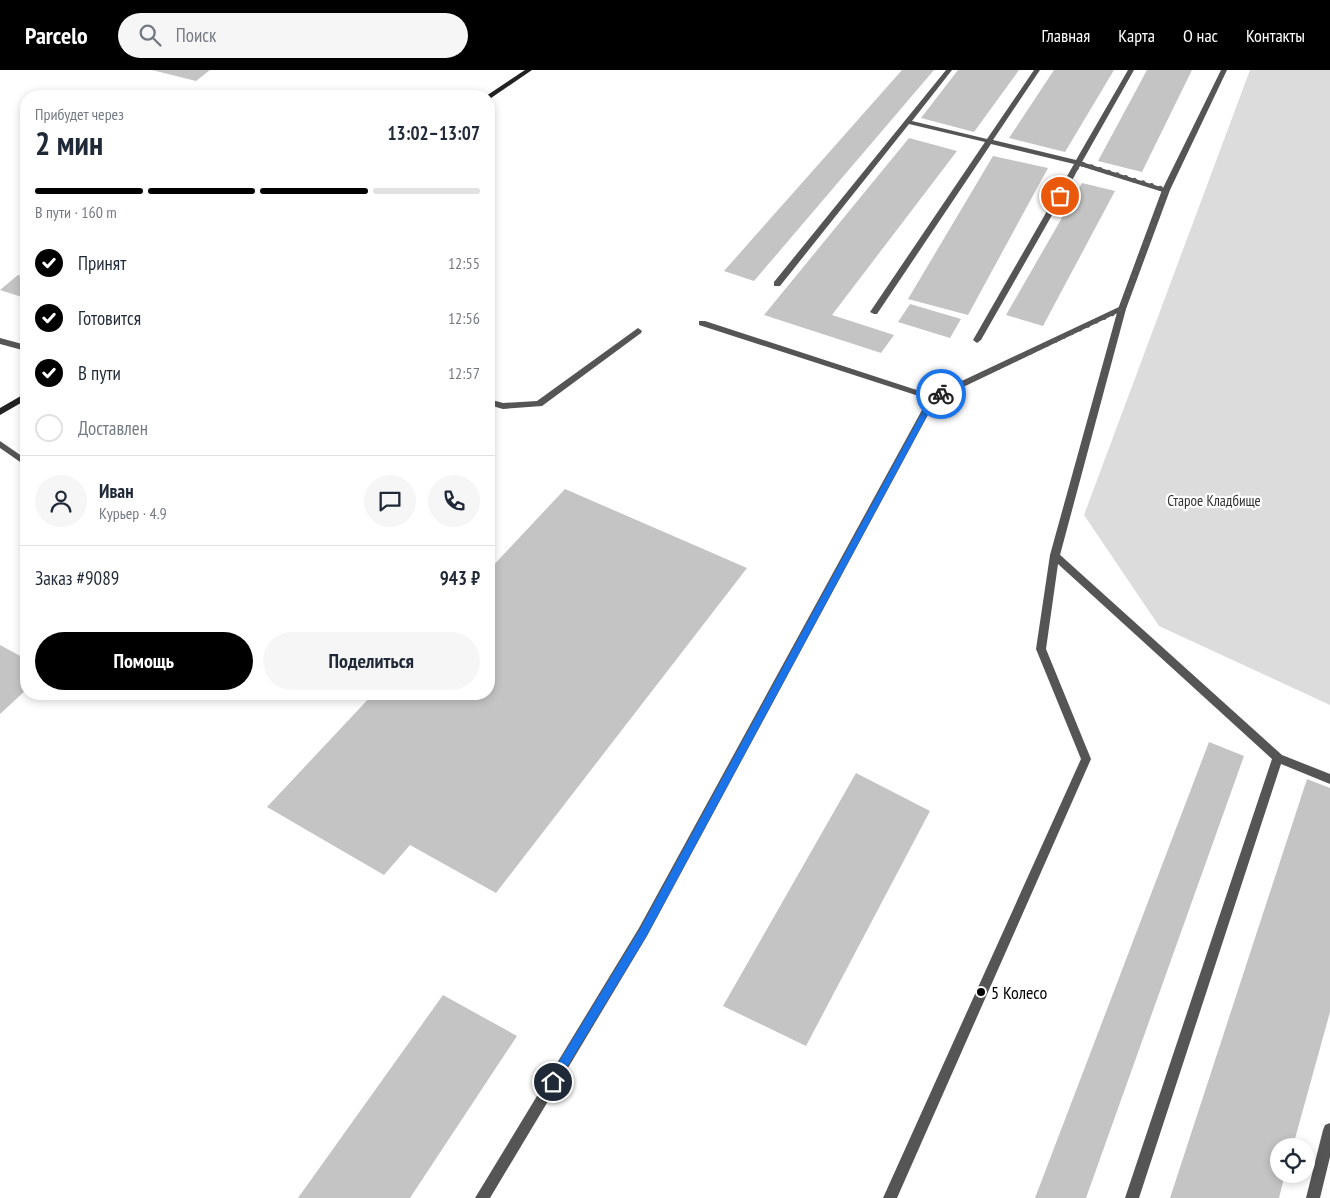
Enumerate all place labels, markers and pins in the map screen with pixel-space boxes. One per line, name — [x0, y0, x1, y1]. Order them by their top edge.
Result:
pin — [1039, 175, 1081, 217]
place label: 5 Колесо — [991, 981, 1047, 1004]
marker: 5 Колесо — [975, 986, 987, 998]
pin — [532, 1061, 574, 1103]

